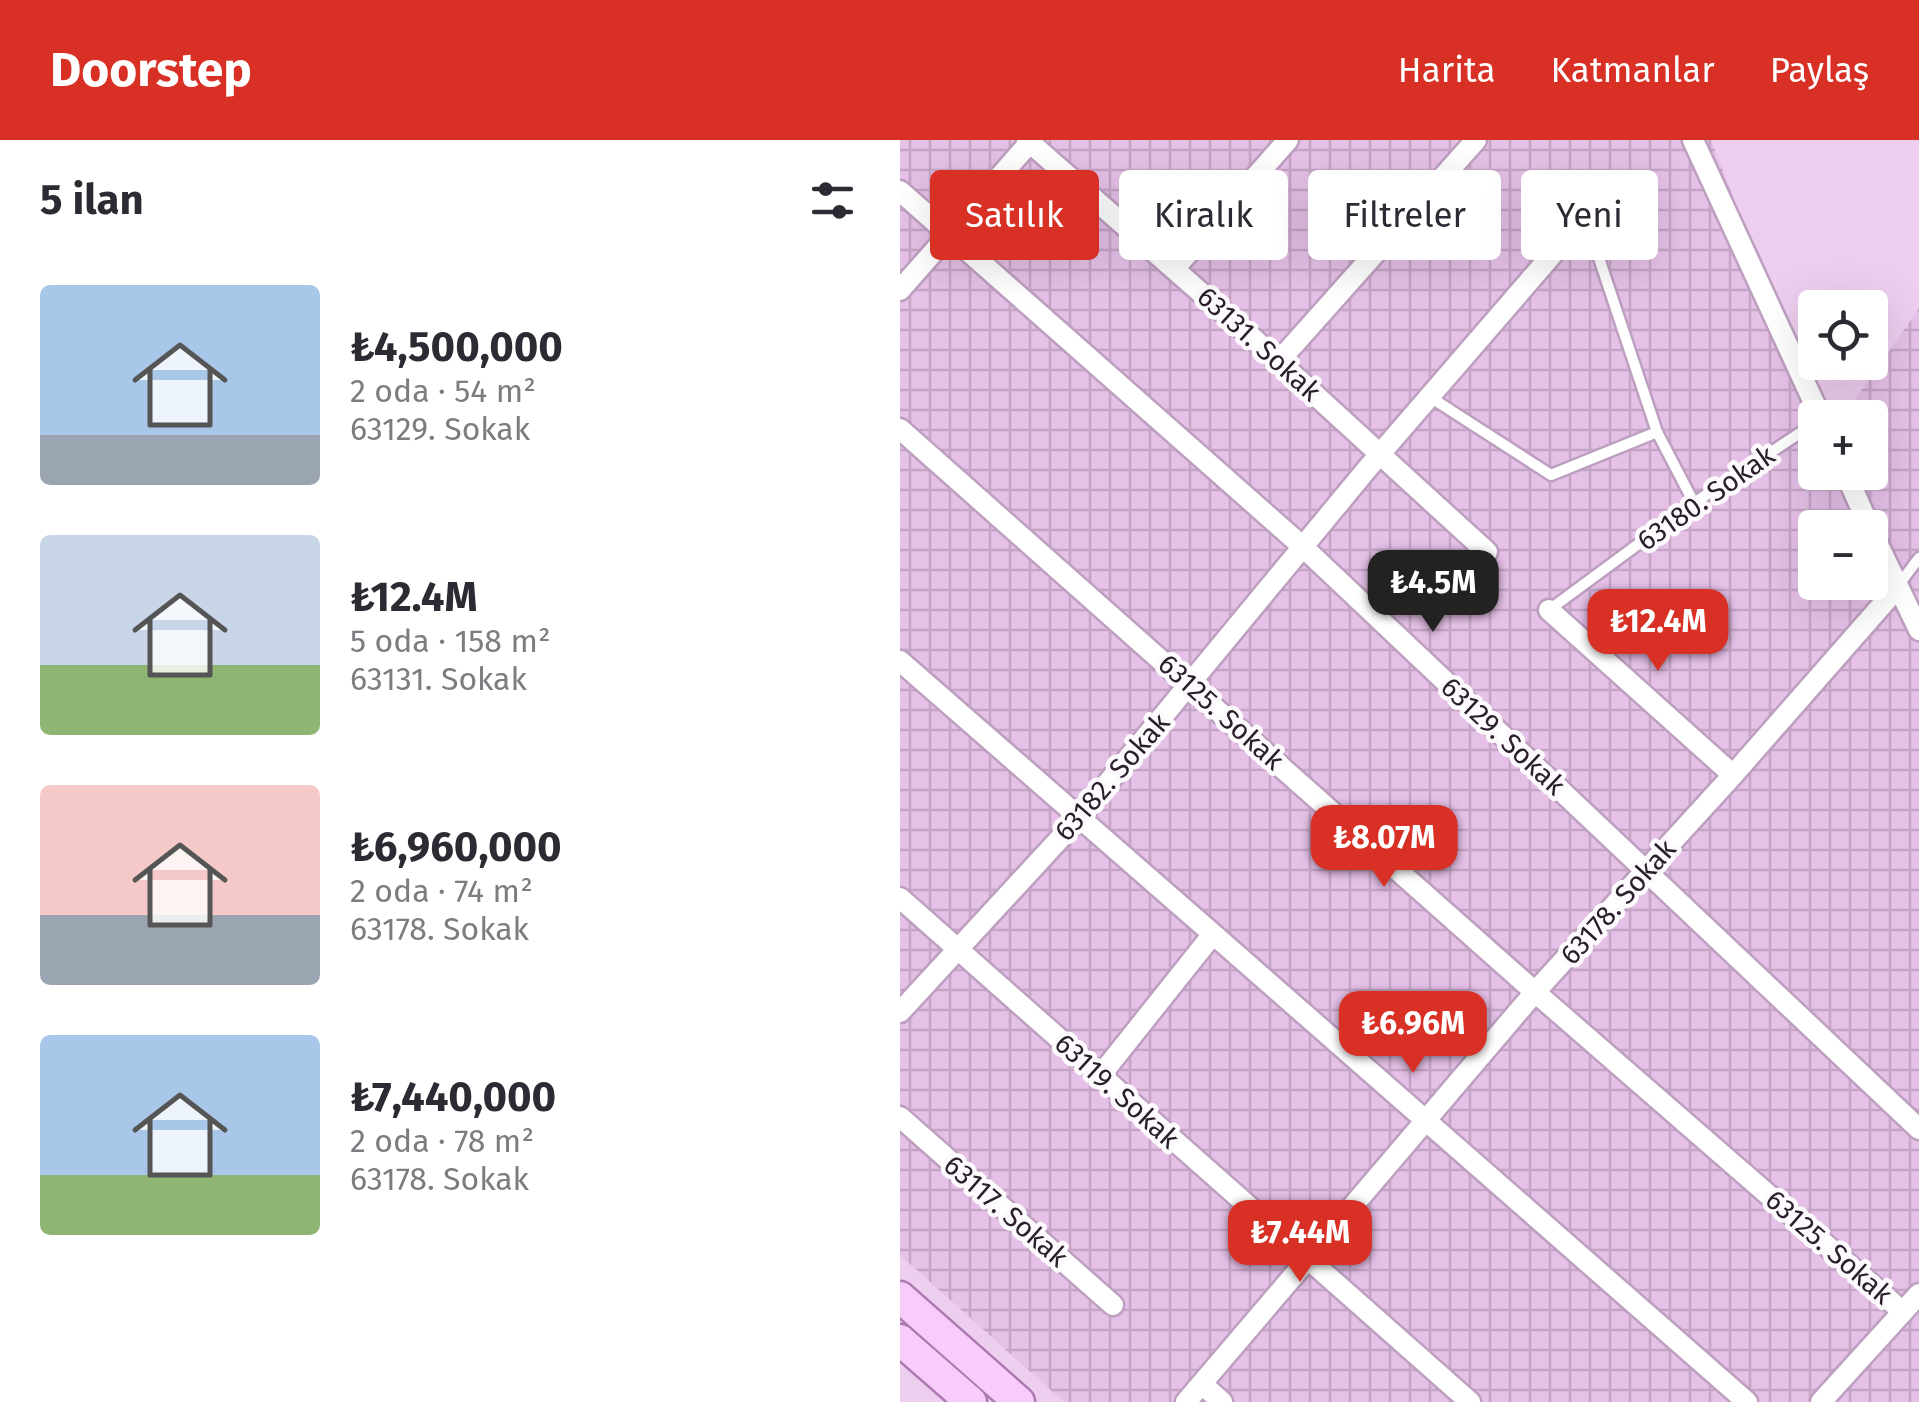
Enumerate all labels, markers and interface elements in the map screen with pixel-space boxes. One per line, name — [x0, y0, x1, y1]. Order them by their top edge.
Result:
text: Doorstep — [50, 41, 252, 99]
text: Harita — [1398, 49, 1496, 91]
text: Katmanlar — [1551, 49, 1715, 91]
text: Paylaş — [1770, 49, 1869, 91]
chip: Satılık — [930, 170, 1099, 260]
chip: Kiralık — [1119, 170, 1288, 260]
chip: Filtreler — [1308, 170, 1501, 260]
chip: Yeni — [1521, 170, 1658, 260]
icon: filters — [805, 173, 860, 228]
text: 5 ilan — [40, 175, 144, 225]
street label: 63131. Sokak — [1190, 280, 1328, 408]
map controls — [1798, 290, 1888, 600]
button: locate — [1798, 290, 1888, 380]
text: ₺4,500,000 — [350, 322, 563, 372]
icon: home — [120, 325, 240, 445]
text: 2 oda · 54 m² — [350, 372, 536, 410]
button: + — [1798, 400, 1888, 490]
text: 63129. Sokak — [350, 410, 530, 448]
street label: 63180. Sokak — [1631, 438, 1782, 558]
button: − — [1798, 510, 1888, 600]
pin: ₺4.5M — [1363, 550, 1503, 635]
text: ₺4.5M — [1390, 563, 1476, 601]
text: ₺12.4M — [350, 572, 478, 622]
icon: home — [120, 575, 240, 695]
pin: ₺12.4M — [1577, 589, 1739, 674]
text: ₺12.4M — [1609, 602, 1707, 640]
text: 5 oda · 158 m² — [350, 622, 550, 660]
street label: 63125. Sokak — [1152, 647, 1291, 777]
text: 63131. Sokak — [350, 660, 527, 698]
street label: 63129. Sokak — [1434, 670, 1572, 802]
street label: 63182. Sokak — [1048, 706, 1177, 848]
pin: ₺8.07M — [1303, 805, 1465, 890]
text: ₺8.07M — [1333, 818, 1435, 856]
text: ₺6,960,000 — [350, 822, 562, 872]
icon: home — [120, 825, 240, 945]
street label: 63178. Sokak — [1553, 832, 1683, 971]
text: 2 oda · 74 m² — [350, 872, 533, 910]
text: 63178. Sokak — [350, 910, 529, 948]
pin: ₺6.96M — [1332, 991, 1494, 1076]
text: ₺6.96M — [1361, 1004, 1465, 1042]
street label: 63119. Sokak — [1048, 1027, 1186, 1156]
text: ₺7,440,000 — [350, 1072, 556, 1122]
icon: home — [120, 1075, 240, 1195]
text: 2 oda · 78 m² — [350, 1122, 534, 1160]
street label: 63117. Sokak — [937, 1148, 1075, 1274]
text: 63178. Sokak — [350, 1160, 529, 1198]
street label: 63125. Sokak — [1759, 1183, 1900, 1311]
pin: ₺7.44M — [1219, 1200, 1381, 1285]
text: ₺7.44M — [1250, 1213, 1350, 1251]

